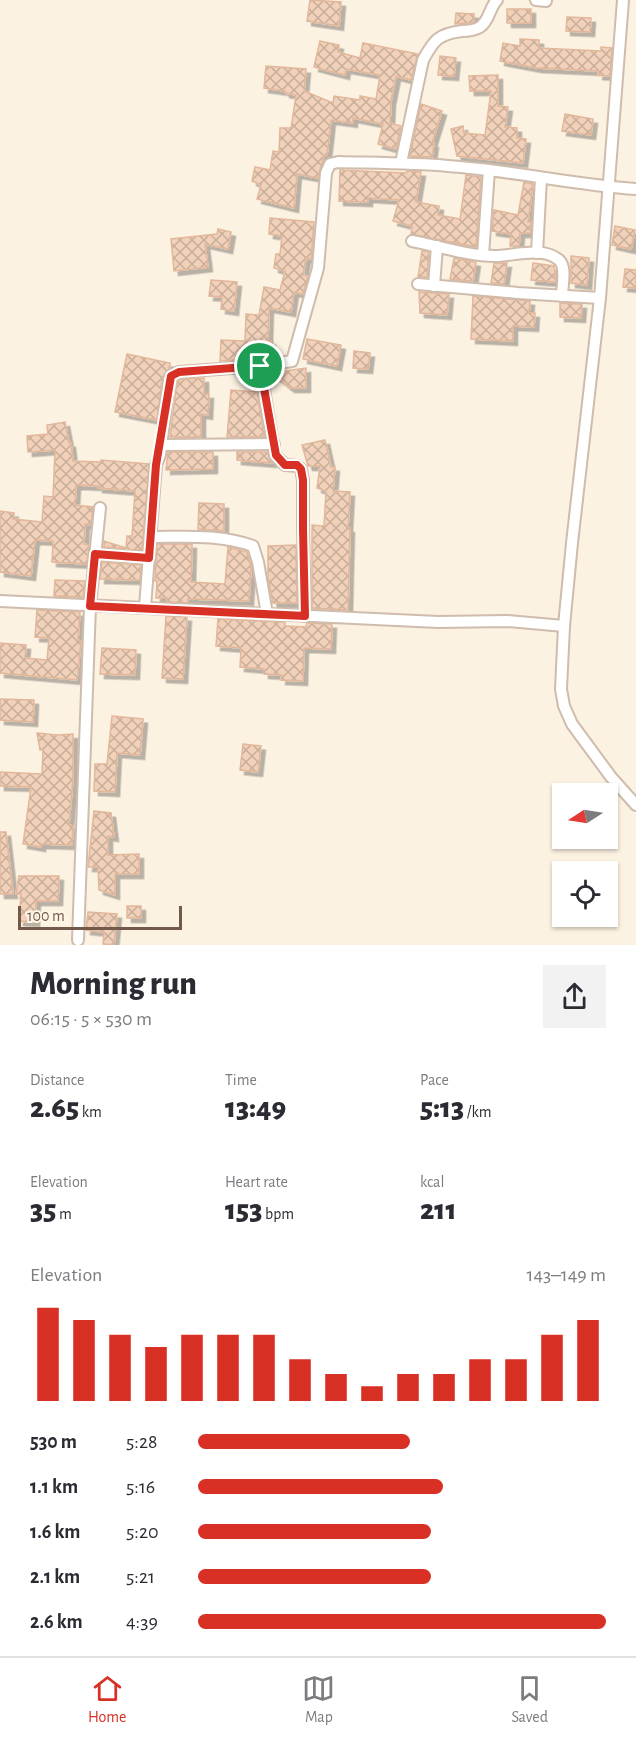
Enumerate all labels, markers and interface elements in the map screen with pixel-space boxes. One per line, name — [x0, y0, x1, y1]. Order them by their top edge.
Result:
pin — [234, 340, 285, 391]
icon: arrive — [243, 349, 276, 382]
north arrow — [552, 783, 618, 849]
map controls — [552, 783, 618, 927]
button: locate — [552, 861, 618, 927]
scale bar — [18, 903, 182, 930]
text: 100 m — [27, 908, 65, 924]
button: share — [543, 965, 606, 1028]
text: Morning run — [30, 968, 197, 1001]
text: 06:15 · 5 × 530 m — [30, 1009, 152, 1029]
text: Distance — [30, 1072, 84, 1088]
text: Time — [225, 1072, 257, 1088]
text: Pace — [420, 1072, 449, 1088]
text: 2.65 — [30, 1093, 79, 1123]
text: 13:49 — [225, 1093, 286, 1123]
text: 5:13 — [420, 1093, 464, 1123]
text: km — [79, 1104, 102, 1120]
text: /km — [464, 1104, 492, 1120]
text: Elevation — [30, 1174, 88, 1190]
text: Heart rate — [225, 1174, 288, 1190]
text: kcal — [420, 1174, 444, 1190]
text: 35 — [30, 1195, 56, 1225]
text: 153 — [225, 1195, 262, 1225]
text: 211 — [420, 1195, 456, 1225]
text: m — [56, 1206, 72, 1222]
text: bpm — [262, 1206, 294, 1222]
text: Elevation — [30, 1265, 102, 1285]
text: 143–149 m — [527, 1265, 606, 1285]
text: 530 m — [30, 1432, 77, 1452]
text: 5:28 — [126, 1432, 158, 1452]
text: 1.1 km — [30, 1477, 78, 1497]
text: 5:16 — [126, 1477, 155, 1497]
text: 1.6 km — [30, 1522, 81, 1542]
text: 5:20 — [126, 1522, 159, 1542]
text: 2.1 km — [30, 1567, 80, 1587]
text: 5:21 — [126, 1567, 155, 1587]
text: 2.6 km — [30, 1612, 83, 1632]
text: 4:39 — [126, 1612, 158, 1632]
tab: Home — [88, 1672, 126, 1727]
tab: Map — [302, 1672, 335, 1727]
tab: Saved — [511, 1672, 548, 1727]

